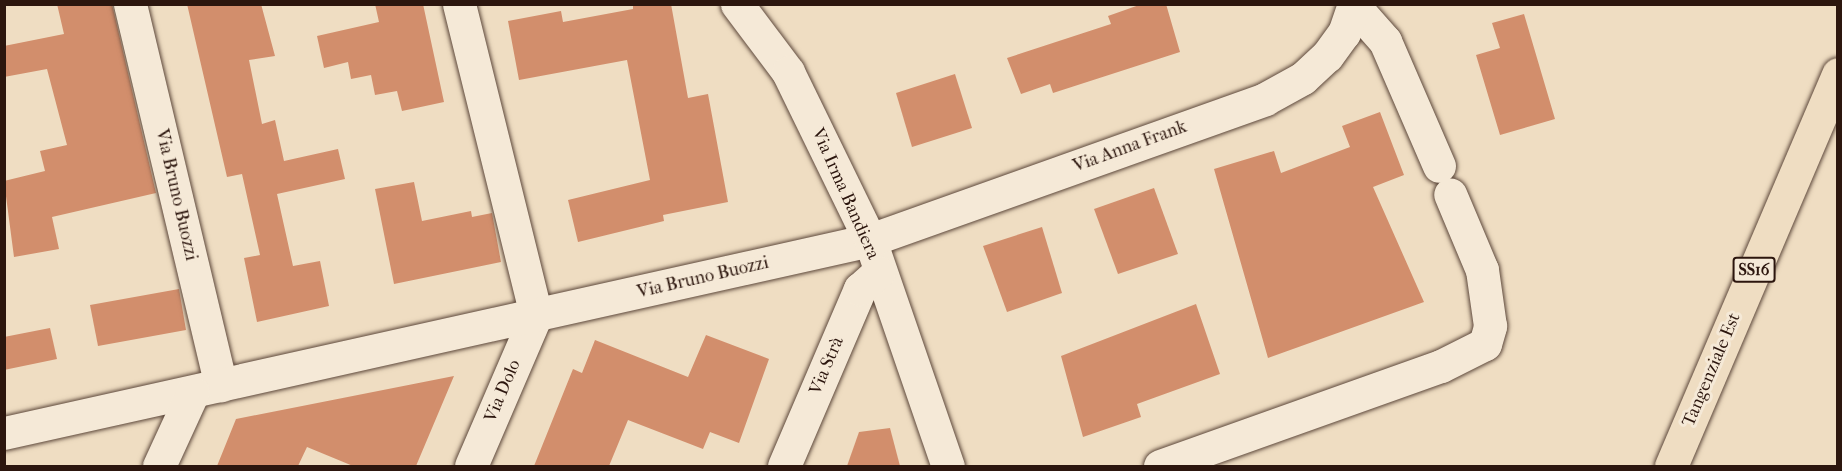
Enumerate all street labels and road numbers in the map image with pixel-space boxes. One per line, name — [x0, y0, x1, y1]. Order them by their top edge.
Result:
street label: Via Anna Frank — [1070, 116, 1190, 178]
street label: Via Irma Bandiera — [806, 125, 884, 263]
street label: Via Bruno Buozzi — [150, 127, 202, 263]
street label: Via Bruno Buozzi — [635, 252, 771, 304]
road number: SS16 — [1732, 257, 1776, 283]
street label: Tangenziale Est — [1678, 310, 1746, 430]
street label: Via Strà — [805, 334, 849, 398]
street label: Via Dolo — [480, 356, 526, 426]

